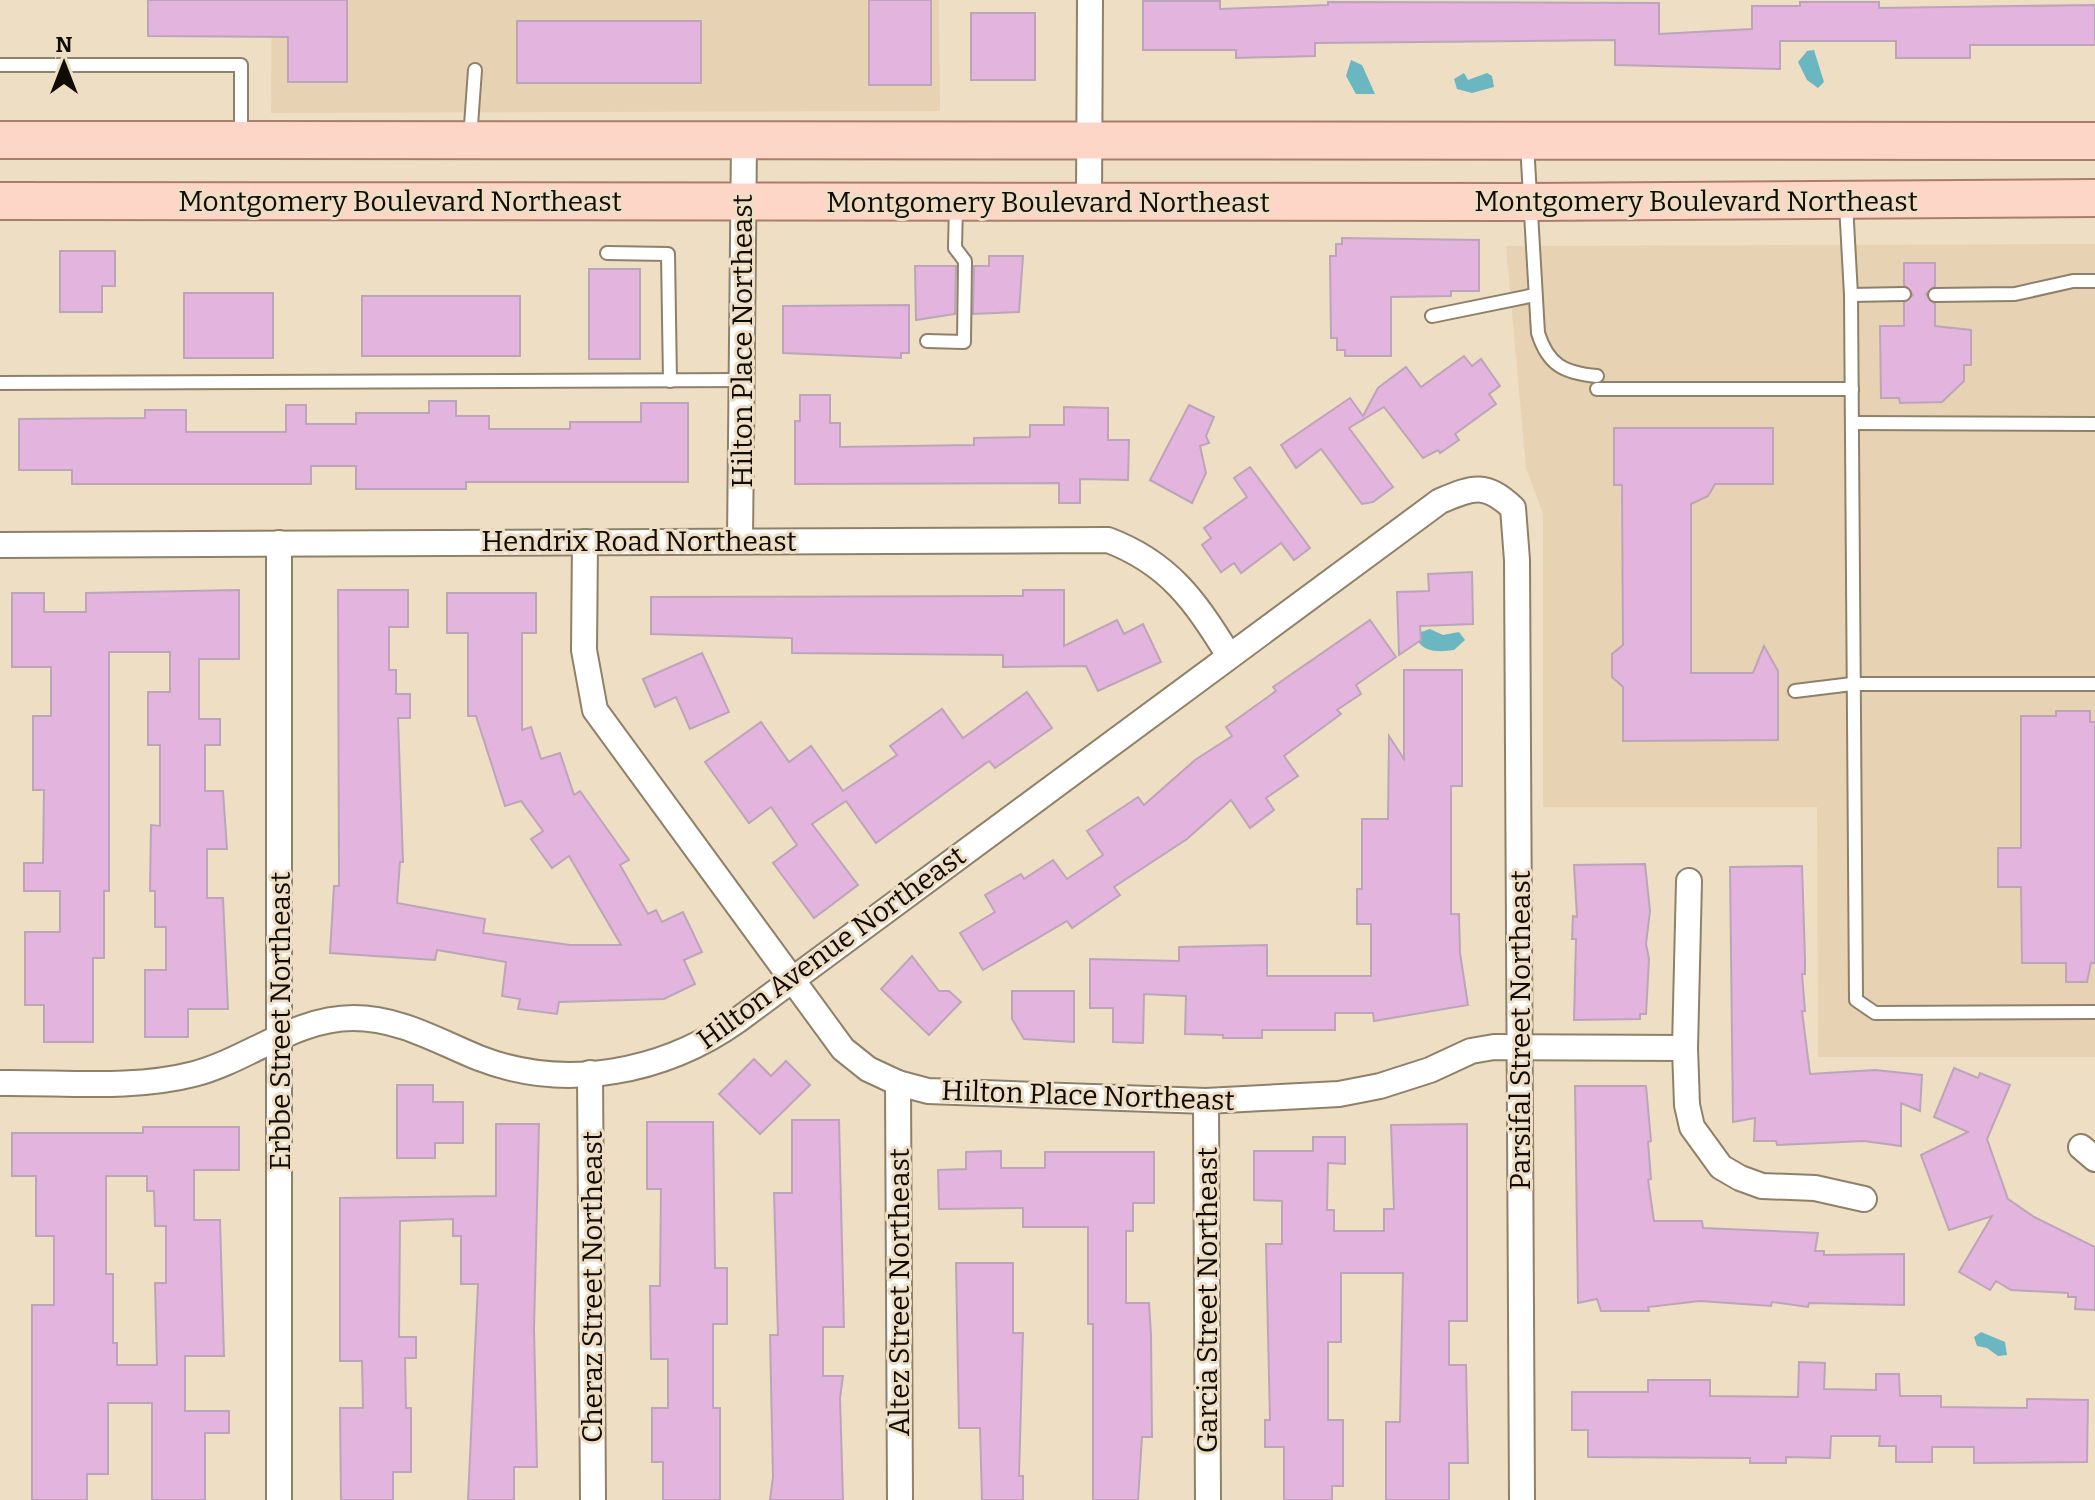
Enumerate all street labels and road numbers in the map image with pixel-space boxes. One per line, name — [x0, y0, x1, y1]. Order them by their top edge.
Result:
street label: Montgomery Boulevard Northeast — [178, 185, 622, 218]
street label: Montgomery Boulevard Northeast — [1474, 185, 1918, 218]
street label: Montgomery Boulevard Northeast — [826, 186, 1270, 219]
street label: Hilton Place Northeast — [726, 194, 759, 488]
street label: Hendrix Road Northeast — [481, 525, 797, 558]
street label: Hilton Avenue Northeast — [691, 839, 972, 1056]
street label: Parsifal Street Northeast — [1504, 870, 1537, 1190]
street label: Erbbe Street Northeast — [264, 872, 297, 1170]
street label: Hilton Place Northeast — [941, 1074, 1235, 1117]
street label: Cheraz Street Northeast — [576, 1131, 609, 1443]
street label: Garcia Street Northeast — [1191, 1147, 1224, 1453]
street label: Altez Street Northeast — [883, 1148, 916, 1436]

